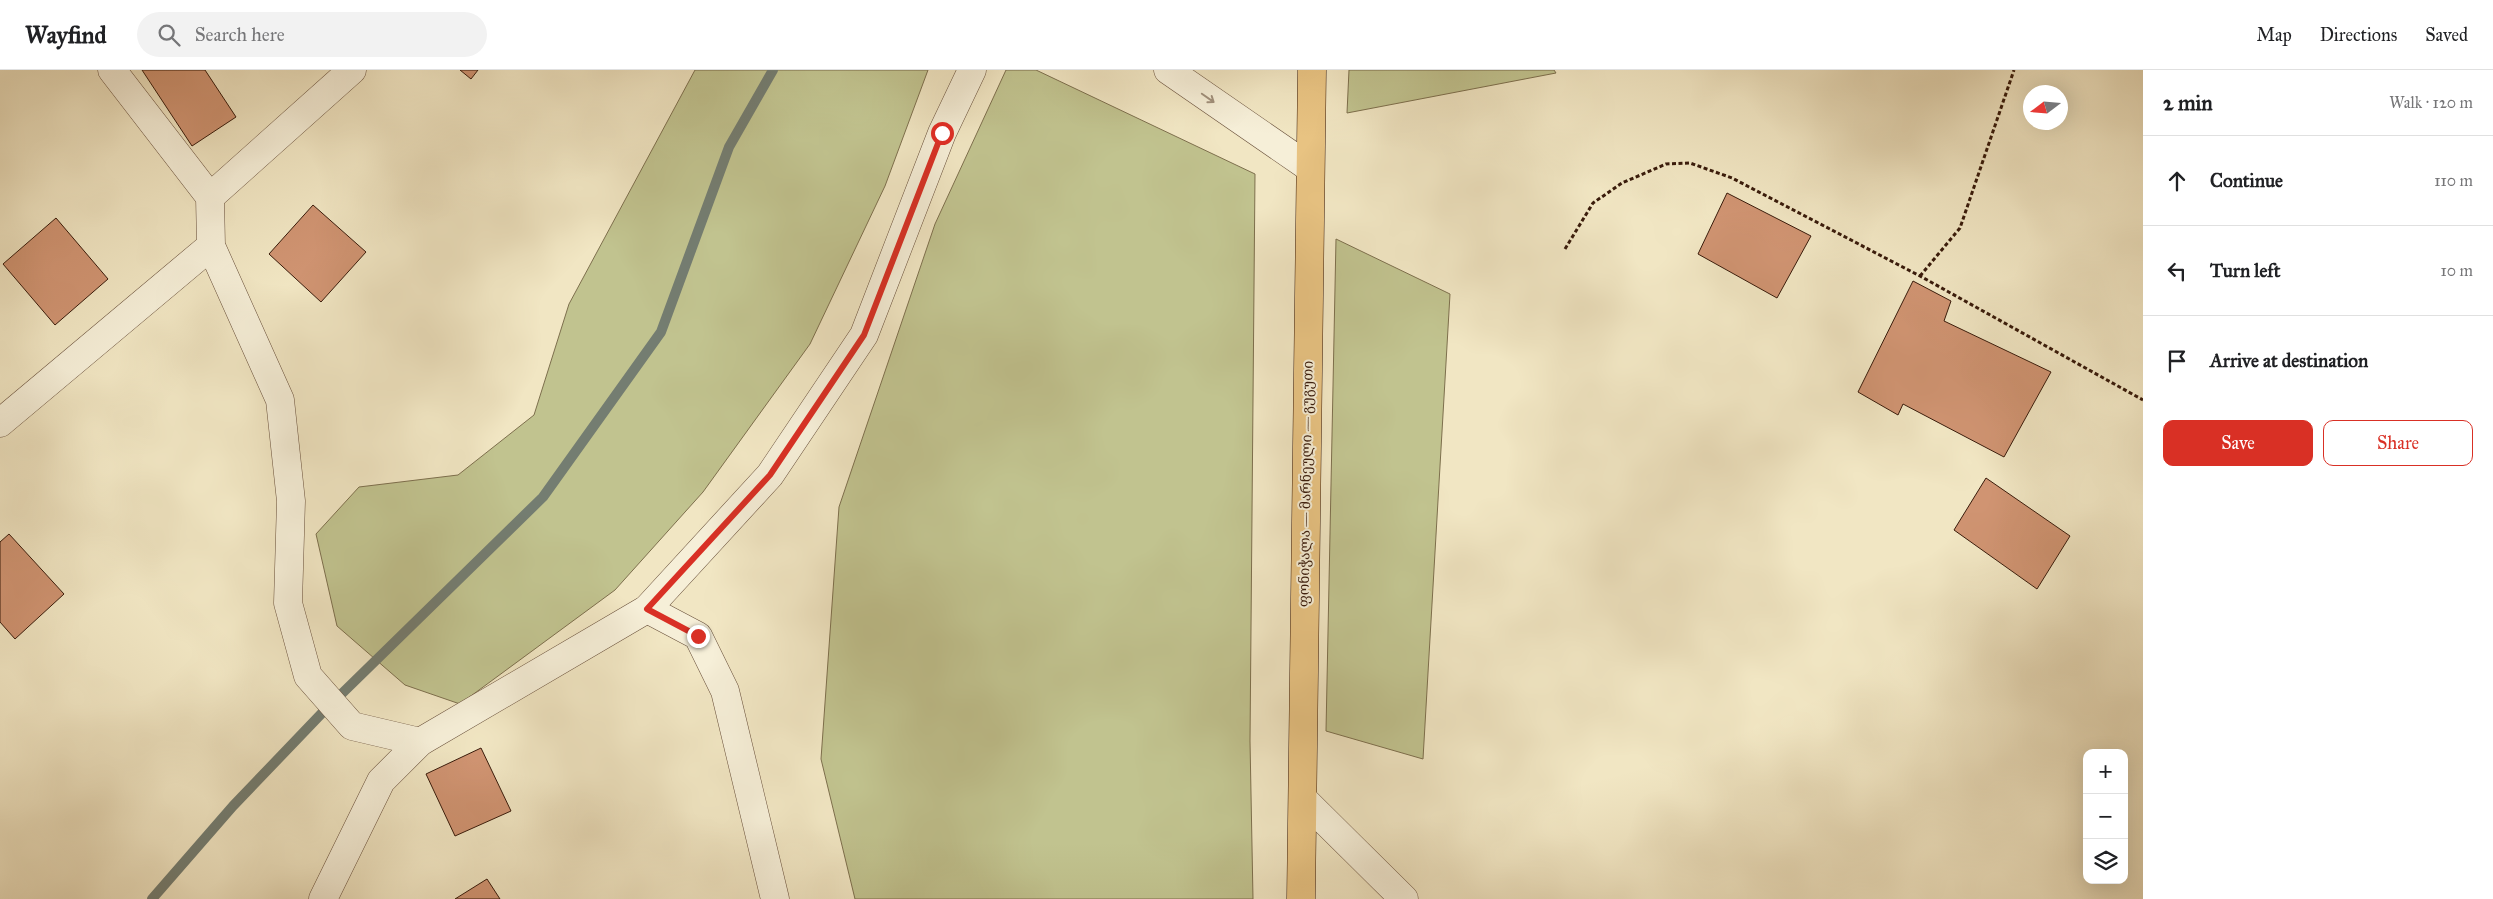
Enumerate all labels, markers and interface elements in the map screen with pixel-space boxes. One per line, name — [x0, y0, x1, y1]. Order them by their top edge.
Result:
search box — [137, 12, 487, 57]
text: Wayfind — [25, 20, 107, 50]
icon: search — [155, 21, 183, 49]
text: Search here — [195, 23, 285, 46]
text: Map — [2256, 24, 2292, 46]
text: Directions — [2320, 24, 2397, 46]
text: Saved — [2425, 24, 2468, 46]
north arrow — [2023, 85, 2068, 130]
text: 2 min — [2163, 90, 2213, 116]
one-way arrow — [1201, 93, 1215, 103]
text: Walk · 120 m — [2389, 93, 2473, 112]
route start — [931, 122, 954, 145]
icon: ahead — [2163, 167, 2191, 195]
text: Continue — [2210, 169, 2283, 192]
text: 110 m — [2434, 171, 2473, 190]
icon: left — [2163, 257, 2191, 285]
text: Turn left — [2210, 259, 2280, 282]
text: 10 m — [2441, 261, 2473, 280]
icon: arrive — [2163, 347, 2191, 375]
text: Arrive at destination — [2210, 349, 2368, 372]
street label: ფონიჭალა — მარნეული — გუგუთი — [1295, 361, 1317, 607]
button: Save — [2163, 420, 2313, 466]
button: Share — [2323, 420, 2473, 466]
route end — [687, 625, 710, 648]
map controls — [2083, 749, 2128, 884]
button: + — [2083, 749, 2128, 794]
button: − — [2083, 794, 2128, 839]
button: layers — [2083, 839, 2128, 884]

